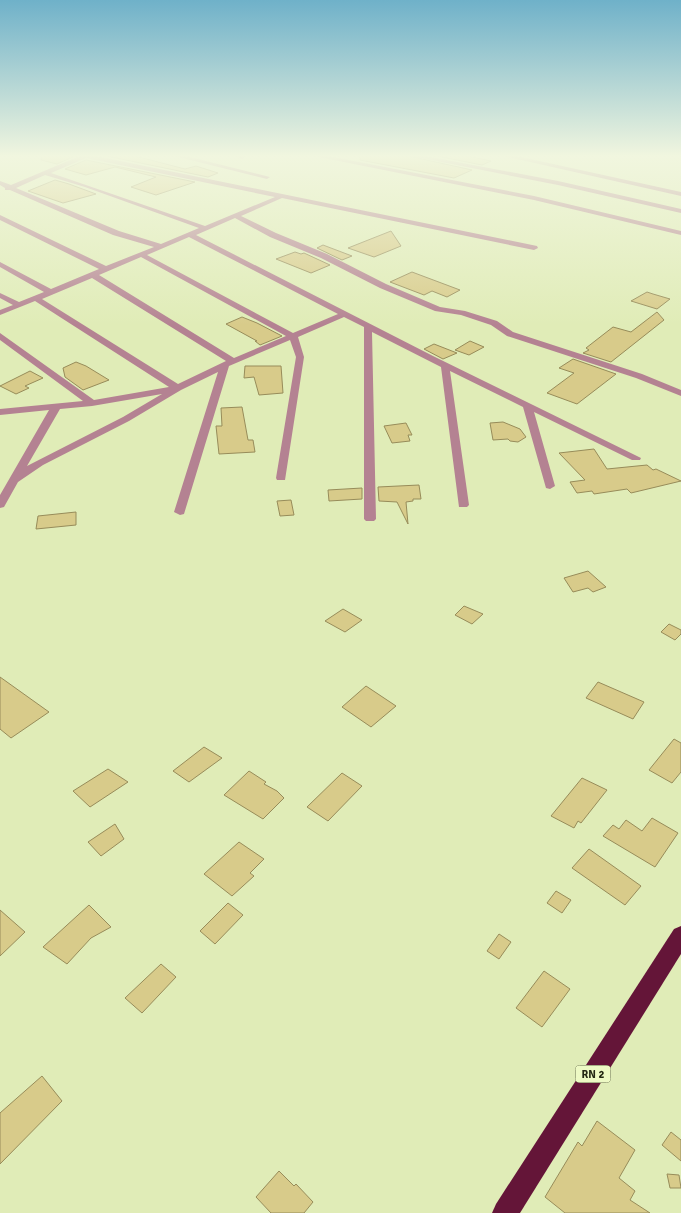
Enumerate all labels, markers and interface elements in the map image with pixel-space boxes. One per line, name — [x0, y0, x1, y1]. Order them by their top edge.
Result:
road number: RN 2 — [576, 1066, 610, 1082]

